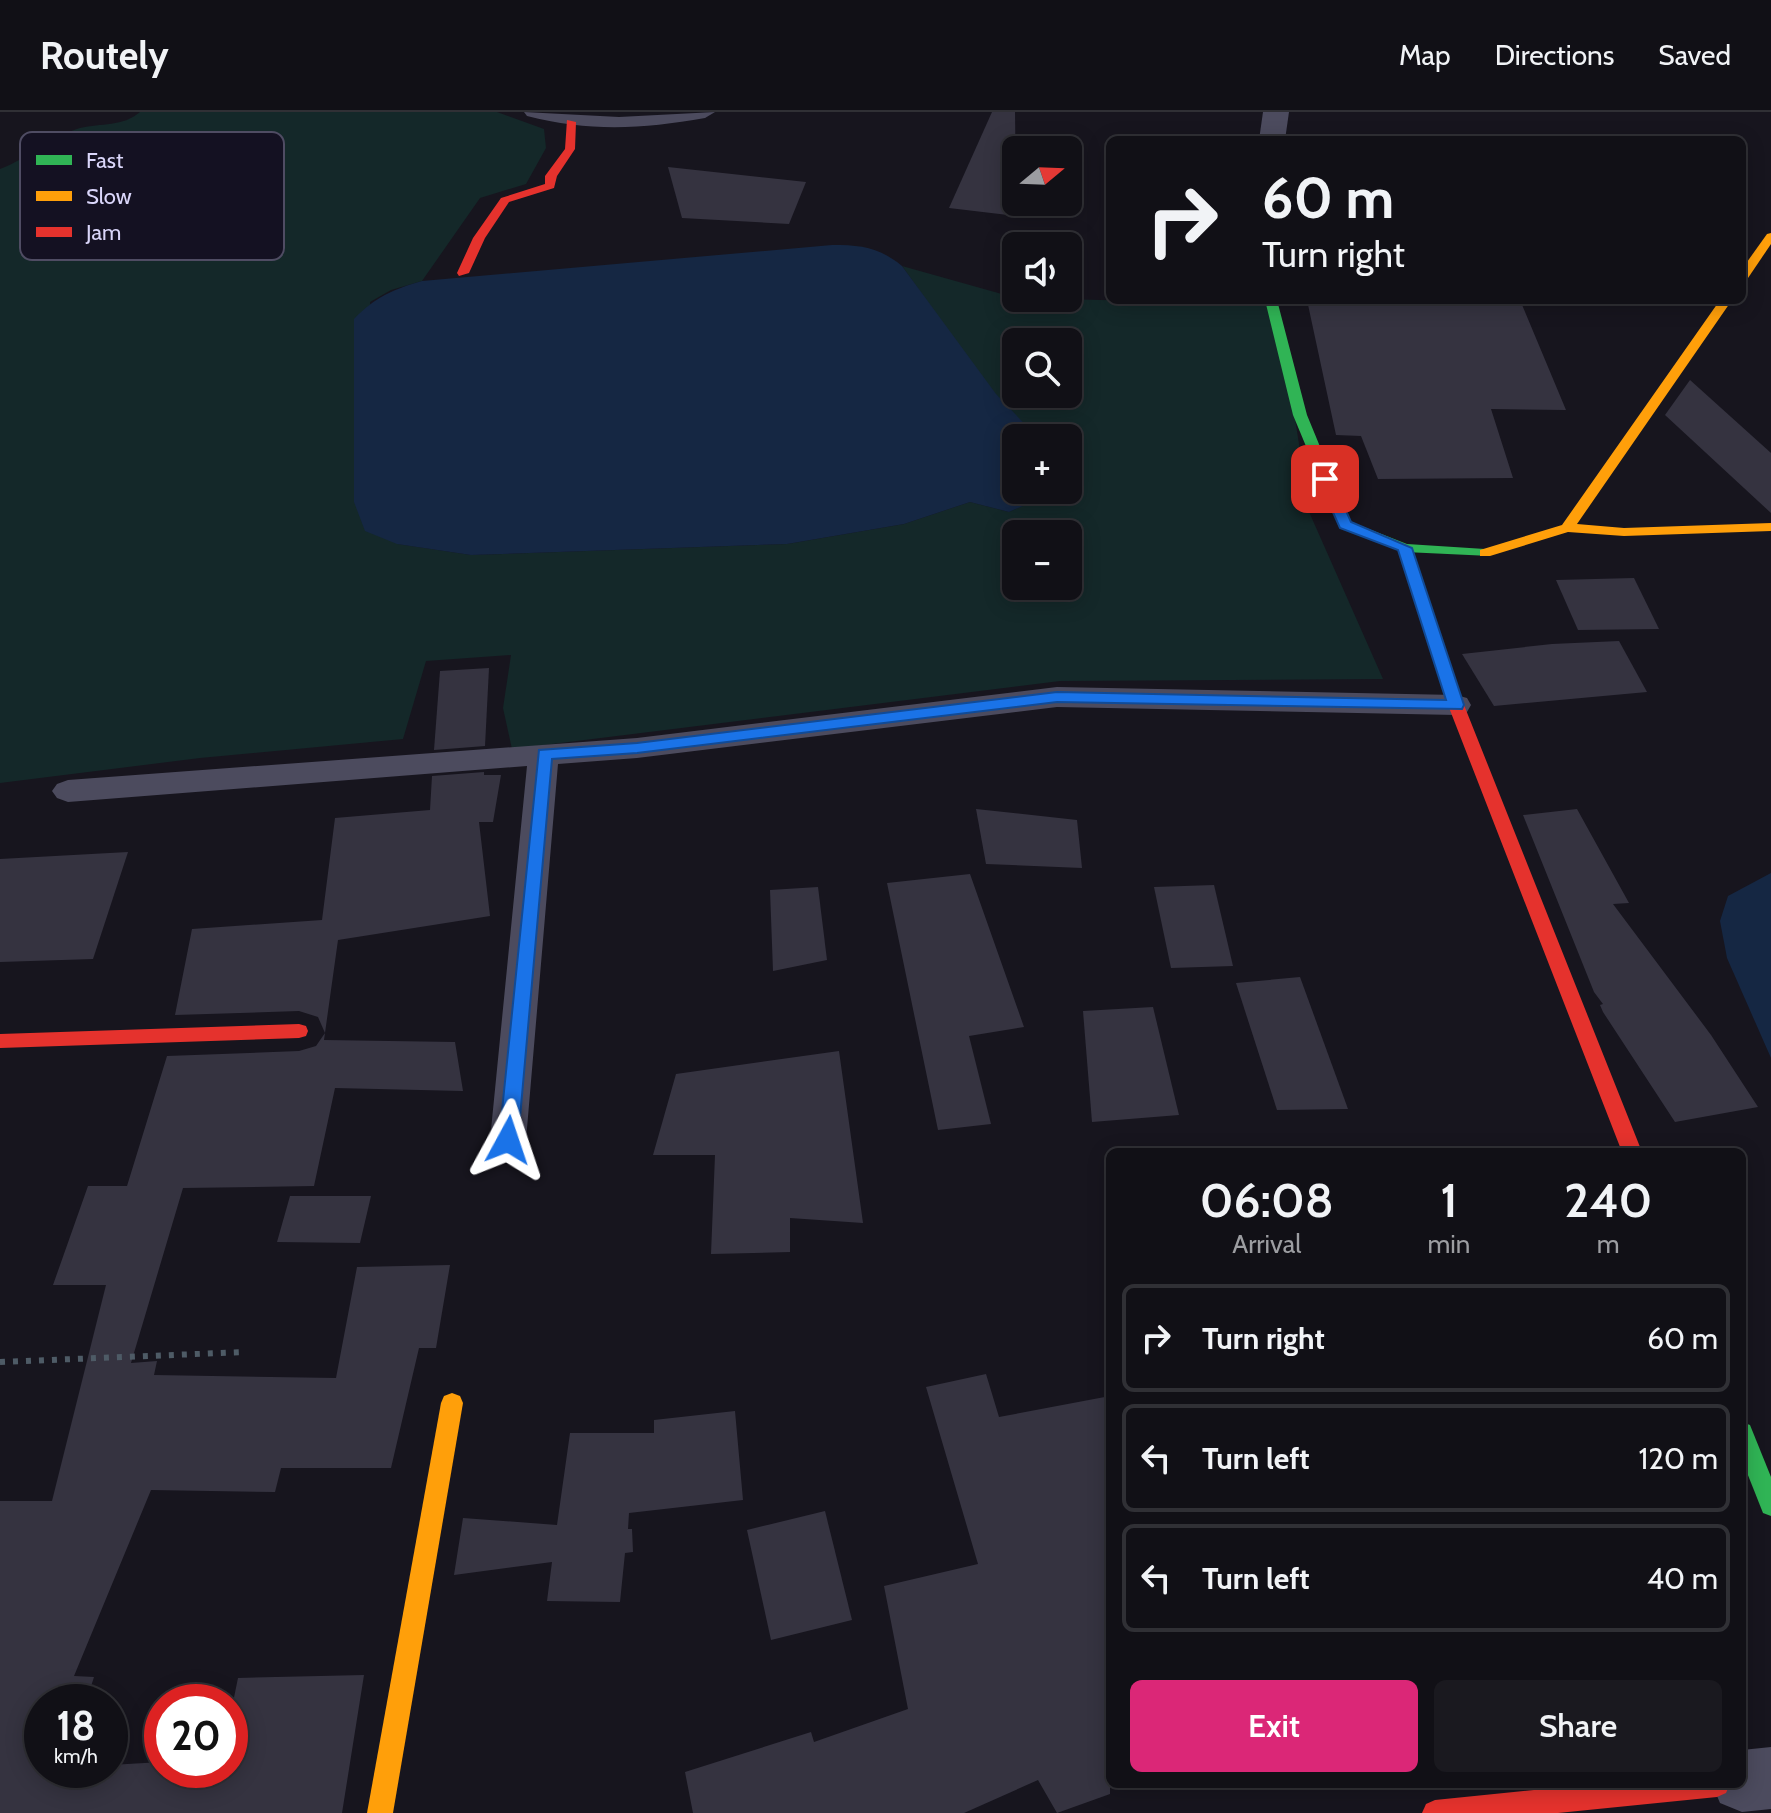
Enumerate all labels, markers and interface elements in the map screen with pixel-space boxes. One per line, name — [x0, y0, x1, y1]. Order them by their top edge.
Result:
text: Routely — [40, 32, 169, 79]
text: Map — [1399, 38, 1451, 72]
text: Directions — [1495, 38, 1614, 72]
text: Saved — [1658, 38, 1731, 72]
legend — [20, 132, 284, 260]
north arrow — [1002, 136, 1082, 216]
map controls — [1002, 136, 1082, 600]
text: Fast — [86, 147, 124, 174]
text: 60 m — [1262, 164, 1394, 232]
icon: right — [1130, 168, 1234, 272]
text: Slow — [86, 183, 132, 210]
text: Jam — [85, 219, 121, 246]
button: sound — [1002, 232, 1082, 312]
text: Turn right — [1262, 232, 1405, 276]
button: search — [1002, 328, 1082, 408]
button: + — [1002, 424, 1082, 504]
pin — [1291, 445, 1359, 513]
icon: arrive — [1303, 457, 1347, 501]
button: − — [1002, 520, 1082, 600]
position arrow — [466, 1098, 550, 1182]
text: 06:08 — [1200, 1171, 1334, 1229]
text: 1 — [1440, 1171, 1457, 1229]
text: 240 — [1564, 1171, 1652, 1229]
text: Arrival — [1232, 1228, 1301, 1260]
text: min — [1428, 1228, 1470, 1260]
text: m — [1597, 1228, 1620, 1260]
icon: right — [1134, 1316, 1178, 1360]
text: Turn right — [1202, 1320, 1325, 1357]
text: 60 m — [1647, 1320, 1718, 1357]
icon: left — [1134, 1436, 1178, 1480]
text: Turn left — [1202, 1440, 1310, 1477]
text: 120 m — [1638, 1440, 1718, 1477]
icon: left — [1134, 1556, 1178, 1600]
text: Turn left — [1202, 1560, 1310, 1597]
text: 40 m — [1647, 1560, 1718, 1597]
button: Exit — [1130, 1680, 1418, 1772]
button: Share — [1434, 1680, 1722, 1772]
speed limit sign: 20 — [144, 1684, 248, 1788]
text: 18 — [57, 1701, 95, 1750]
text: km/h — [54, 1744, 98, 1768]

